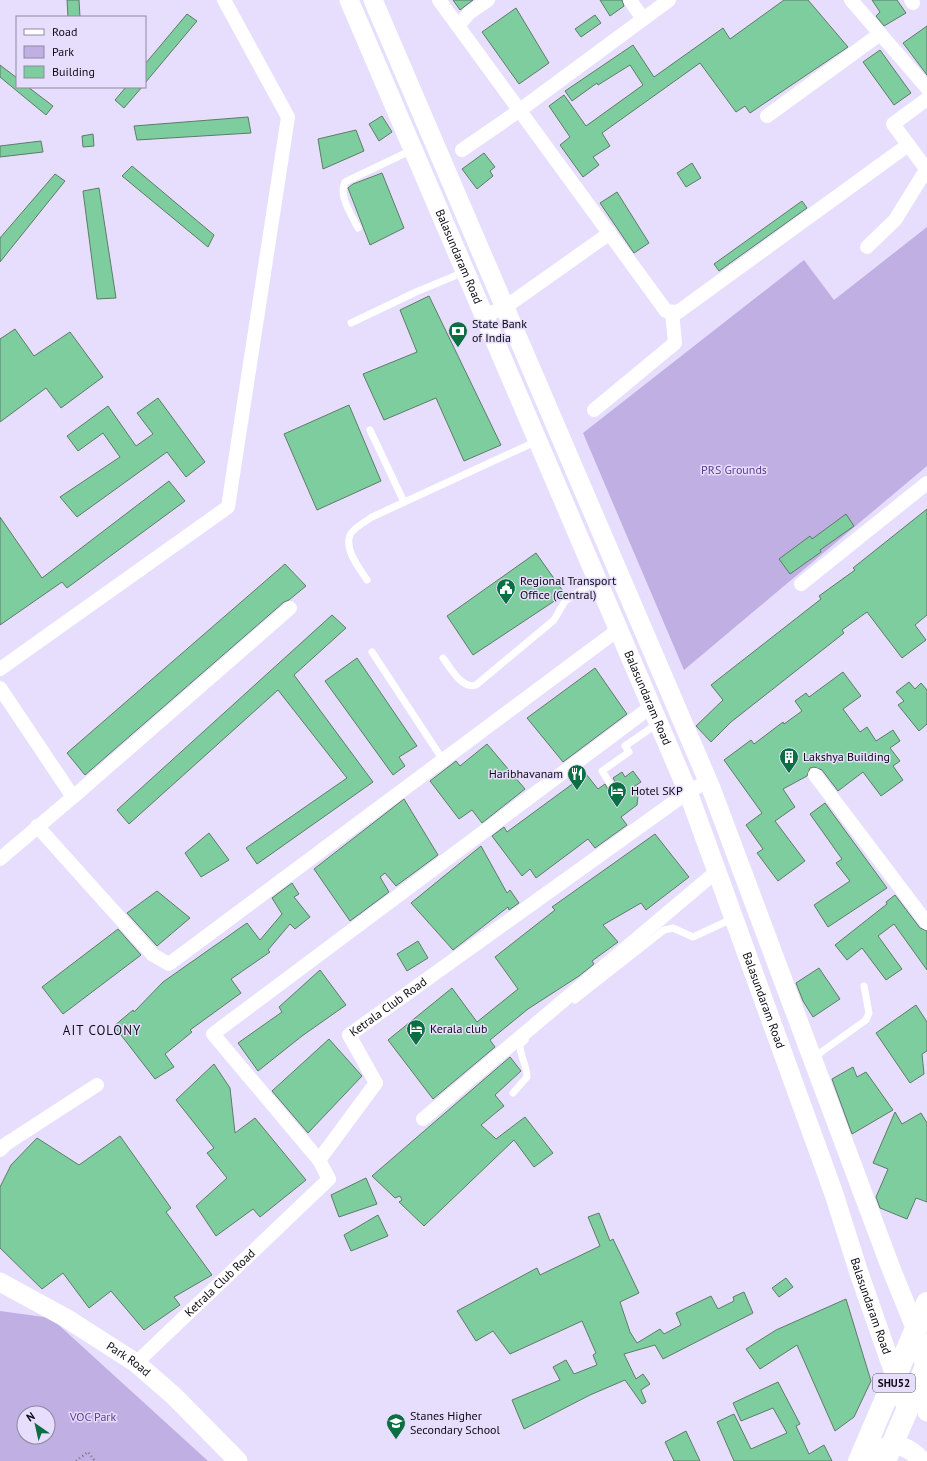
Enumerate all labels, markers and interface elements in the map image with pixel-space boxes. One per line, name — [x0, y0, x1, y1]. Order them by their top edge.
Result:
legend — [16, 16, 146, 88]
text: Road — [52, 24, 77, 39]
text: Park — [52, 44, 74, 59]
text: Building — [52, 64, 95, 79]
street label: Balasundaram Road — [432, 207, 486, 306]
place label: State Bank of India — [472, 316, 527, 345]
bank icon: State Bank of India — [447, 320, 469, 348]
park label: PRS Grounds — [701, 462, 767, 477]
place label: Regional Transport Office (Central) — [520, 573, 616, 602]
public building icon: Regional Transport Office (Central) — [495, 577, 517, 605]
street label: Balasundaram Road — [621, 648, 675, 747]
building icon: Lakshya Building — [778, 746, 800, 774]
place label: Lakshya Building — [803, 749, 890, 764]
restaurant icon: Haribhavanam — [566, 763, 588, 791]
place label: Haribhavanam — [489, 766, 563, 781]
hotel icon: Hotel SKP — [606, 780, 628, 808]
place label: Hotel SKP — [631, 783, 683, 798]
street label: Balasundaram Road — [740, 950, 788, 1050]
street label: Ketrala Club Road — [346, 974, 429, 1039]
hotel icon: Kerala club — [405, 1018, 427, 1046]
place label: Kerala club — [430, 1021, 487, 1036]
district label: AIT COLONY — [63, 1022, 141, 1039]
street label: Ketrala Club Road — [181, 1246, 258, 1320]
street label: Balasundaram Road — [848, 1256, 895, 1356]
street label: Park Road — [104, 1338, 154, 1379]
road number: SHU52 — [873, 1374, 915, 1392]
north arrow — [16, 1405, 56, 1445]
place label: Stanes Higher Secondary School — [410, 1408, 501, 1437]
text: N — [23, 1409, 37, 1425]
park label: VOC Park — [69, 1409, 116, 1424]
school or university icon: Stanes Higher Secondary School — [385, 1412, 407, 1440]

